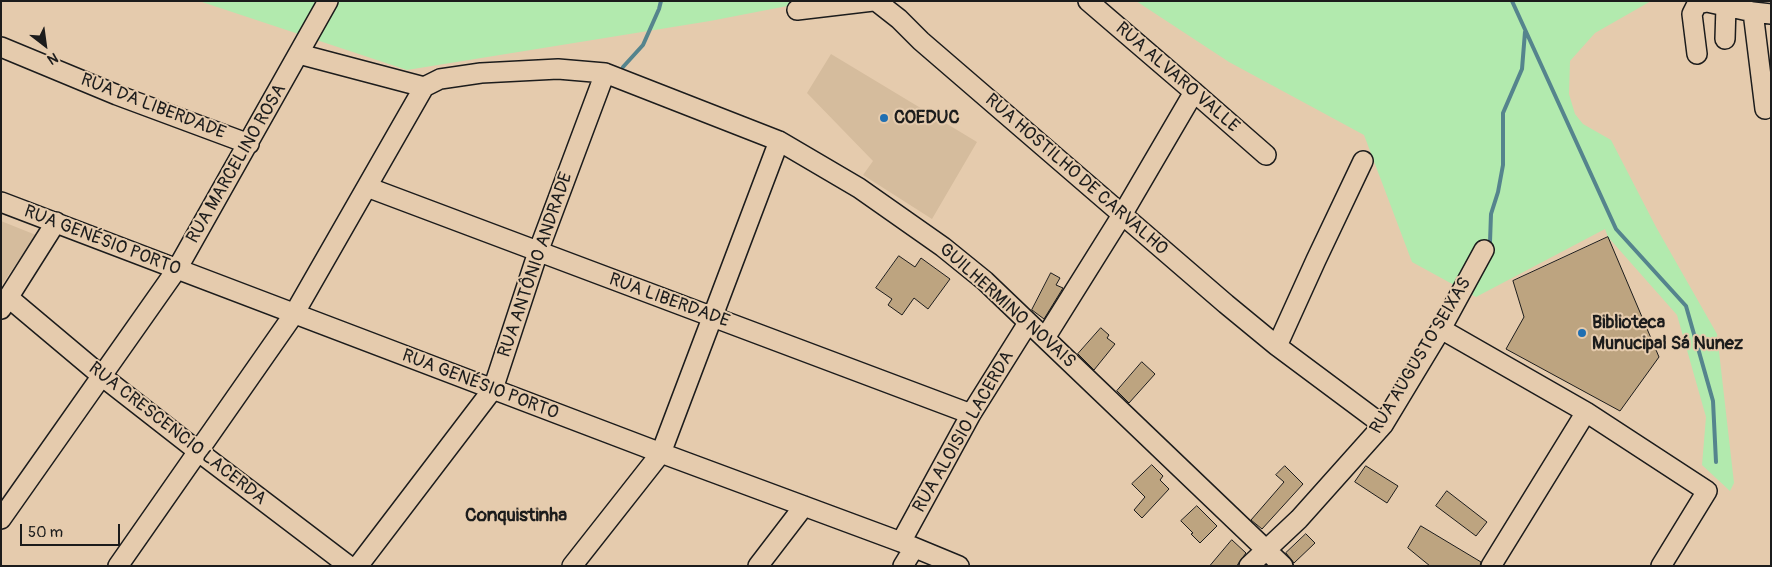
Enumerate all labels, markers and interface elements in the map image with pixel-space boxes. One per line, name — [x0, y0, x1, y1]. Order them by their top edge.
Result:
street label: RUA ALVARO VALLE — [1111, 18, 1243, 138]
north arrow — [20, 20, 70, 70]
text: N — [44, 49, 61, 68]
street label: RUA DA LIBERDADE — [77, 69, 229, 145]
street label: RUA MARCELINO ROSA — [183, 81, 291, 247]
street label: RUA HOSTILHO DE CARVALHO — [980, 90, 1172, 260]
place label: COEDUC — [894, 107, 959, 129]
marker: COEDUC — [878, 112, 890, 124]
street label: RUA ANTÔNIO ANDRADE — [494, 170, 578, 360]
street label: RUA GENÉSIO PORTO — [21, 201, 183, 281]
street label: GUILHERMINO NOVAIS — [934, 239, 1080, 373]
street label: RUA LIBERDADE — [606, 269, 732, 333]
street label: RUA AUGUSTO SEIXAS — [1366, 274, 1476, 438]
place label: Biblioteca Munucipal Sá Nunez — [1592, 312, 1743, 354]
marker: Biblioteca Munucipal Sá Nunez — [1576, 327, 1588, 339]
street label: RUA GENÉSIO PORTO — [399, 345, 561, 425]
street label: RUA ALOISIO LACERDA — [909, 347, 1019, 517]
street label: RUA CRESCENCIO LACERDA — [84, 358, 270, 510]
district label: Conquistinha — [465, 505, 567, 527]
scale bar — [22, 514, 122, 546]
text: 50 m — [28, 523, 63, 542]

